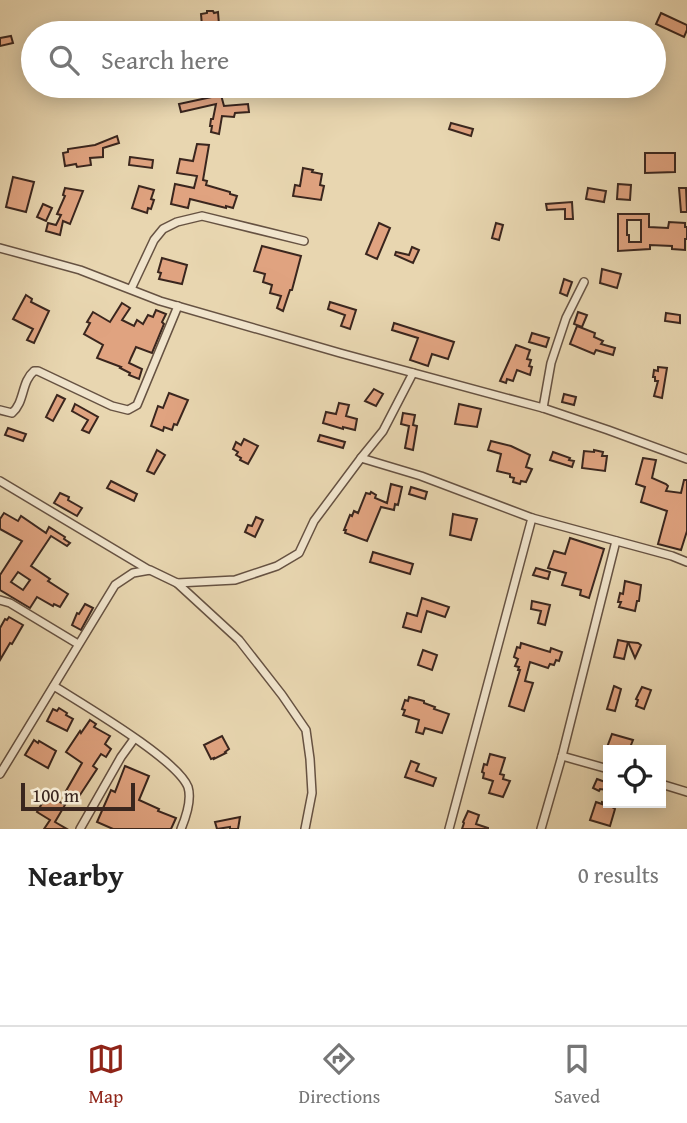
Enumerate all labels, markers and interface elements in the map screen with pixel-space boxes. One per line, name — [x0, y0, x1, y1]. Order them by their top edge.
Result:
search box — [21, 21, 666, 98]
text: Search here — [101, 40, 229, 79]
icon: search — [45, 41, 83, 79]
map controls — [603, 745, 666, 808]
button: locate — [603, 745, 666, 808]
scale bar — [21, 780, 135, 812]
text: 100 m — [32, 781, 79, 809]
text: Nearby — [28, 853, 124, 897]
text: 0 results — [578, 858, 659, 891]
tab: Map — [87, 1040, 125, 1110]
tab: Directions — [299, 1040, 380, 1110]
tab: Saved — [554, 1040, 600, 1110]

